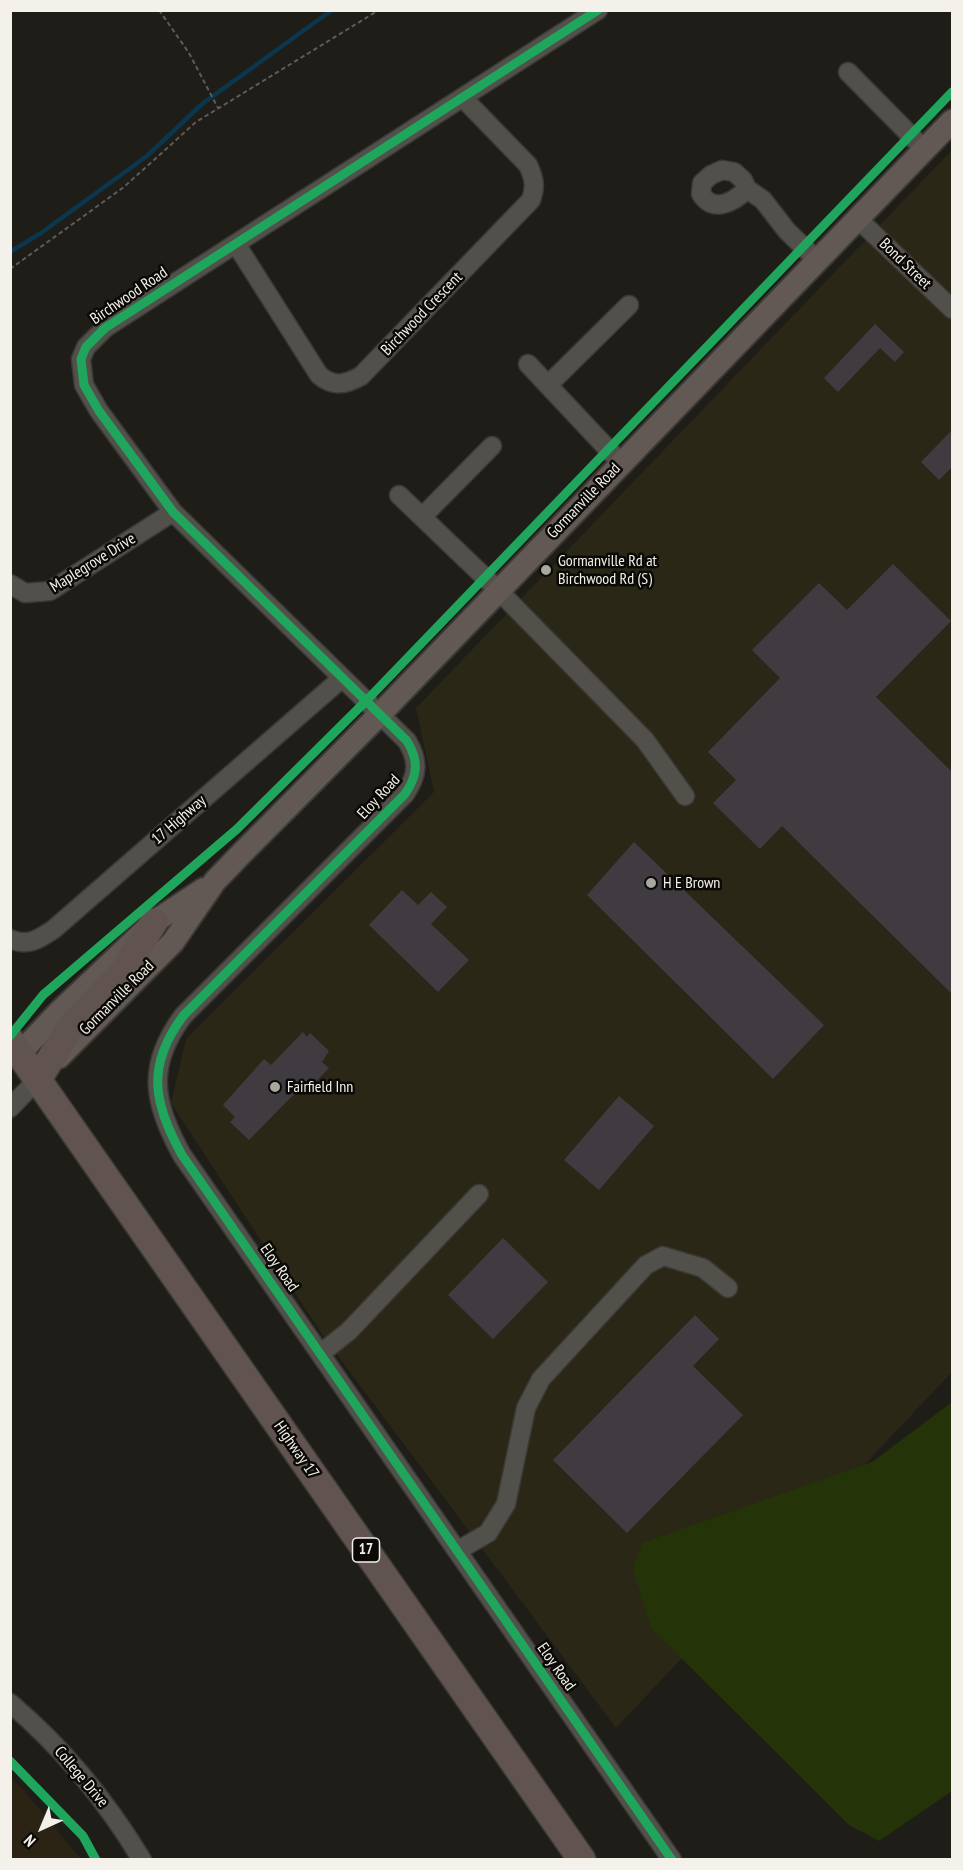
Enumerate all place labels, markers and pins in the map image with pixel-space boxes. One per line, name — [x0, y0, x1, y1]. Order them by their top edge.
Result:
place label: Gormanville Rd at Birchwood Rd (S) — [558, 551, 657, 589]
marker: Gormanville Rd at Birchwood Rd (S) — [539, 563, 553, 577]
place label: H E Brown — [663, 873, 720, 893]
marker: H E Brown — [644, 876, 658, 890]
place label: Fairfield Inn — [287, 1077, 353, 1097]
marker: Fairfield Inn — [268, 1080, 282, 1094]

